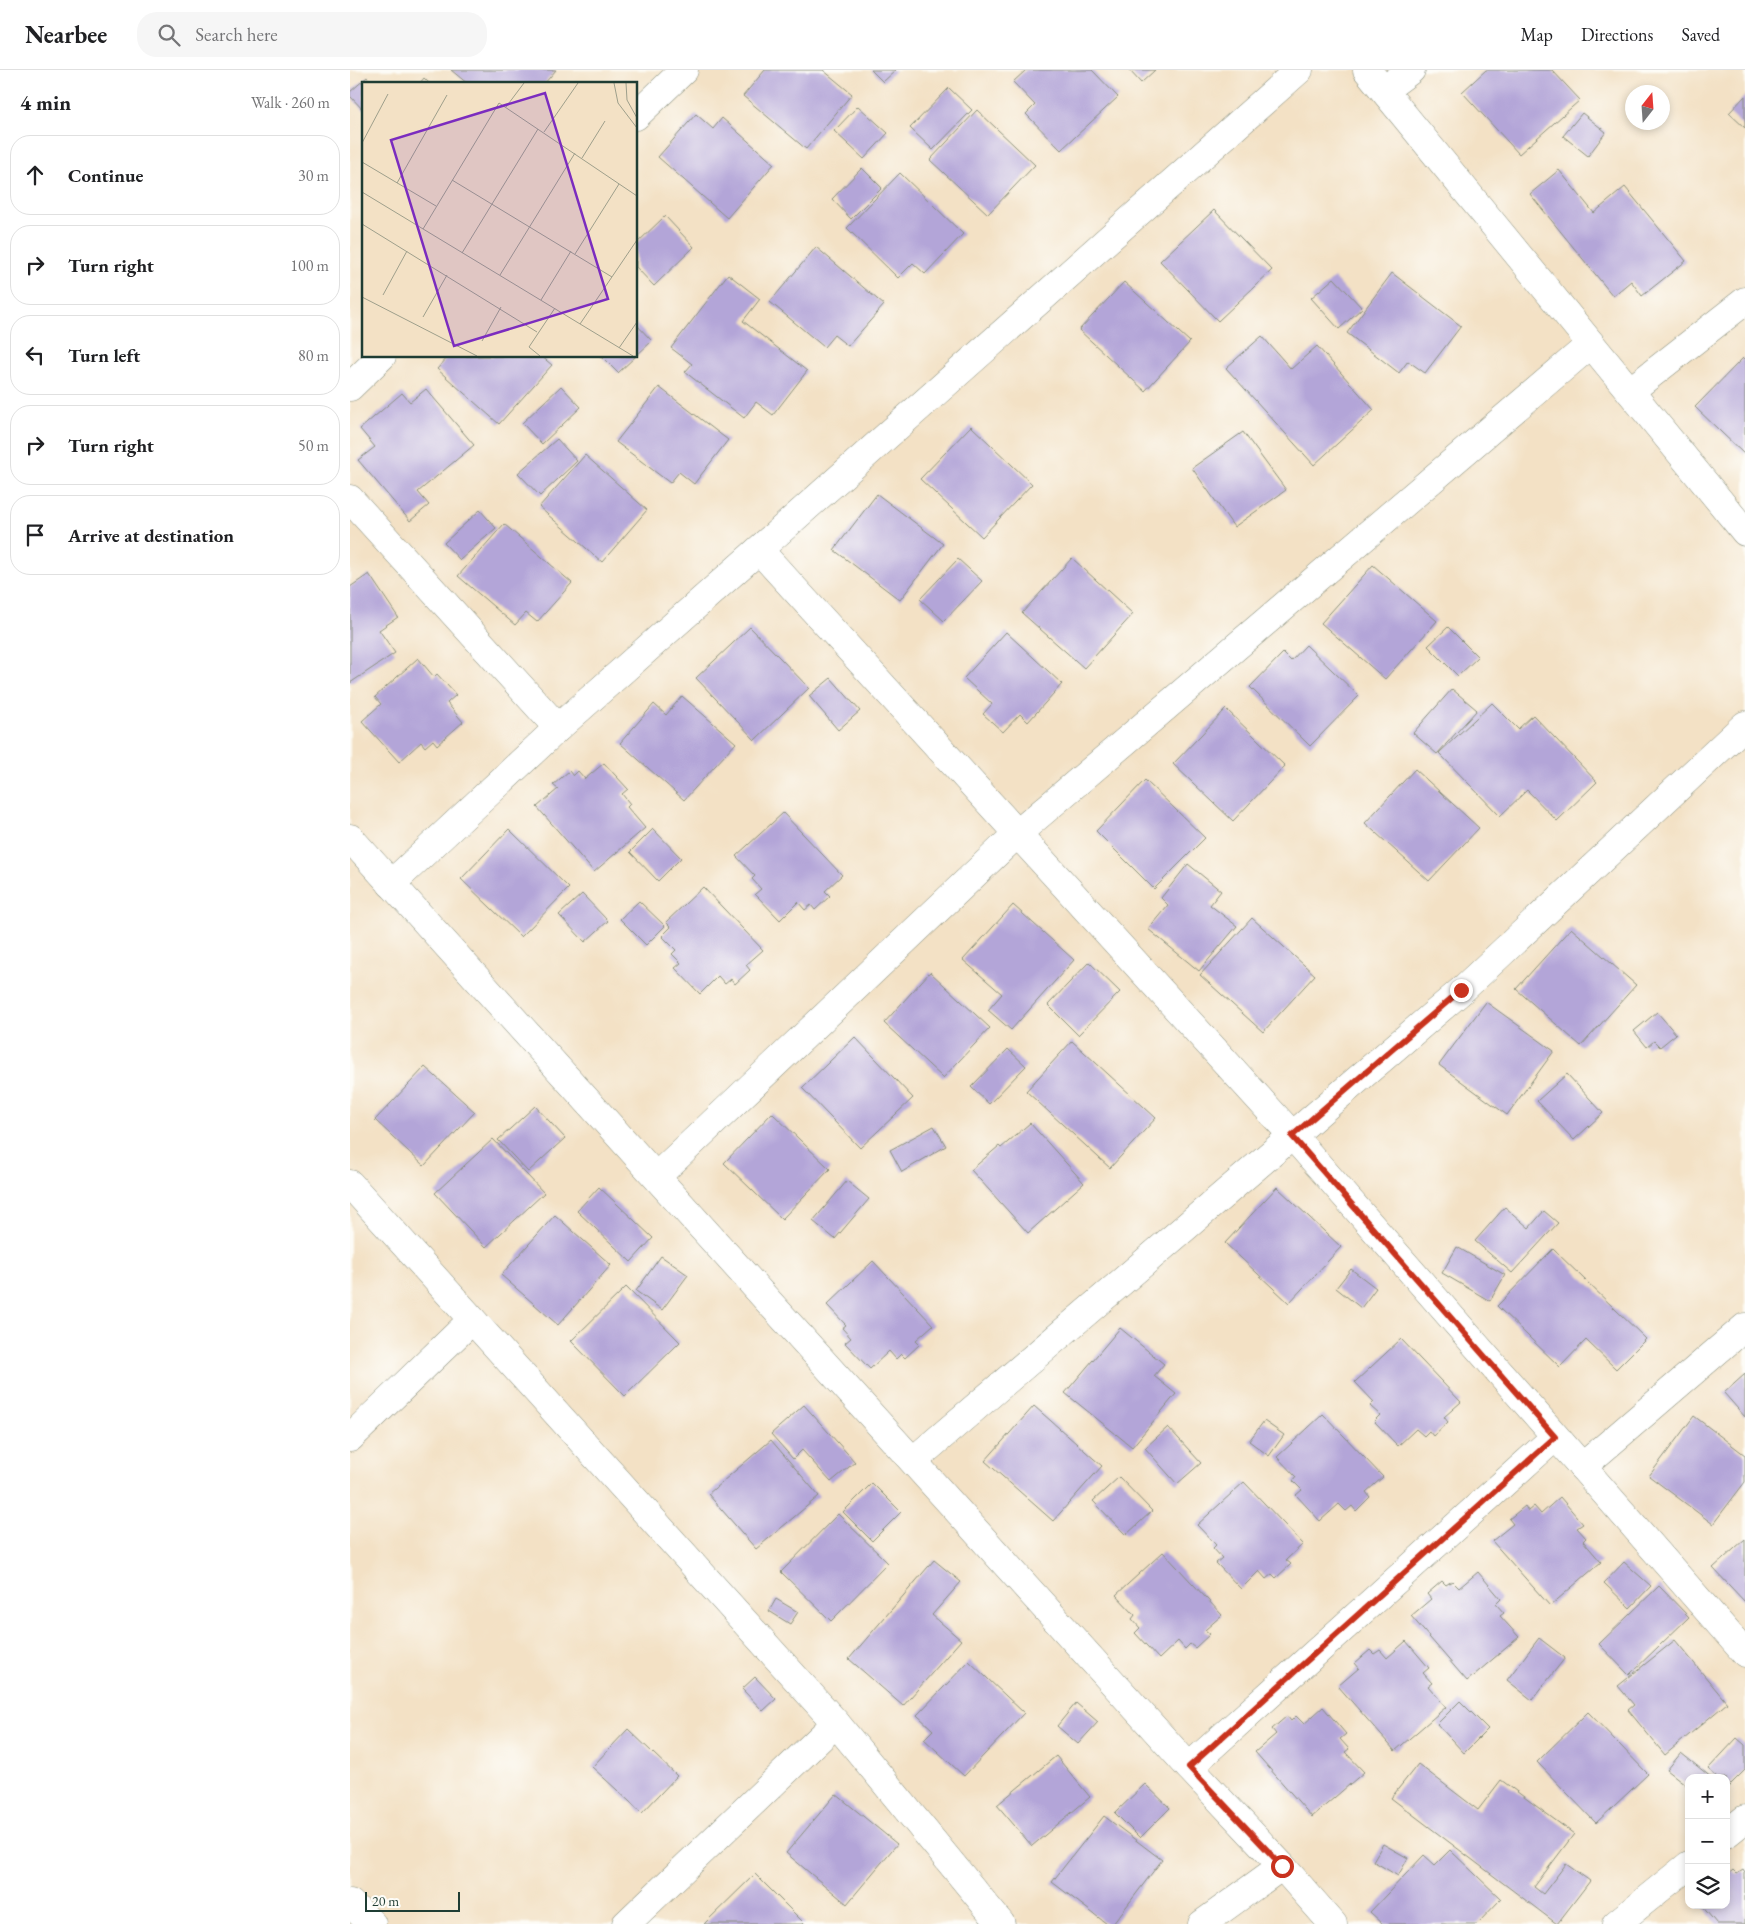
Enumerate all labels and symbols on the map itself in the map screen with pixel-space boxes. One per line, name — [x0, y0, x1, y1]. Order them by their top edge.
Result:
inset map — [362, 82, 638, 358]
north arrow — [1625, 85, 1670, 130]
route end — [1450, 979, 1473, 1002]
route start — [1271, 1855, 1294, 1878]
scale bar — [365, 1889, 460, 1912]

